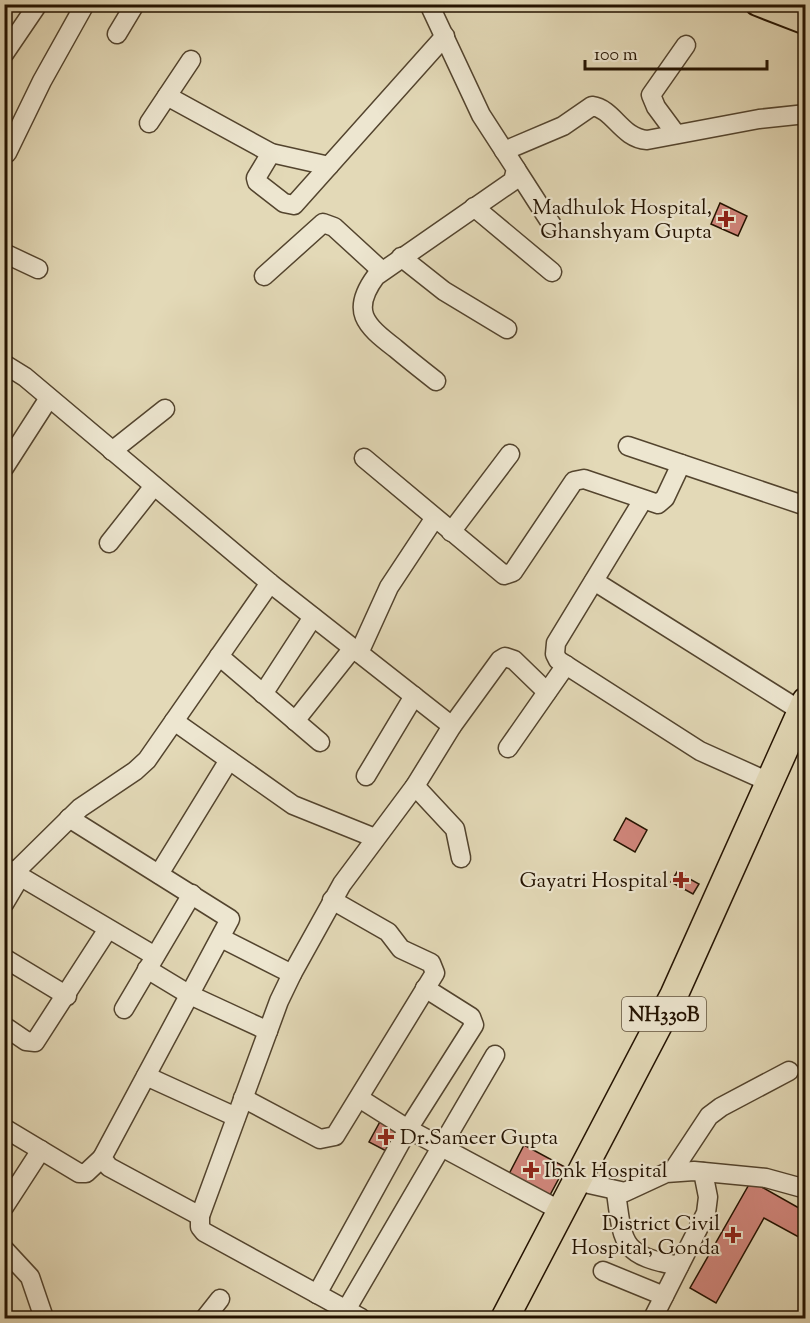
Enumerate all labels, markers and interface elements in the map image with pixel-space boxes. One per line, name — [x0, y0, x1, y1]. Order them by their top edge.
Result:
scale bar — [585, 33, 766, 71]
text: 100 m — [594, 43, 638, 69]
place label: Madhulok Hospital, Ghanshyam Gupta — [532, 194, 712, 248]
marker: Madhulok Hospital, Ghanshyam Gupta — [717, 210, 735, 228]
place label: Gayatri Hospital — [519, 867, 668, 897]
marker: Gayatri Hospital — [672, 871, 690, 889]
road number: NH330B — [622, 997, 706, 1031]
place label: Dr.Sameer Gupta — [400, 1124, 559, 1154]
marker: Dr.Sameer Gupta — [377, 1128, 395, 1146]
place label: Ibnk Hospital — [544, 1157, 668, 1187]
marker: Ibnk Hospital — [522, 1161, 540, 1179]
place label: District Civil Hospital, Gonda — [571, 1210, 720, 1264]
marker: District Civil Hospital, Gonda — [724, 1226, 742, 1244]

